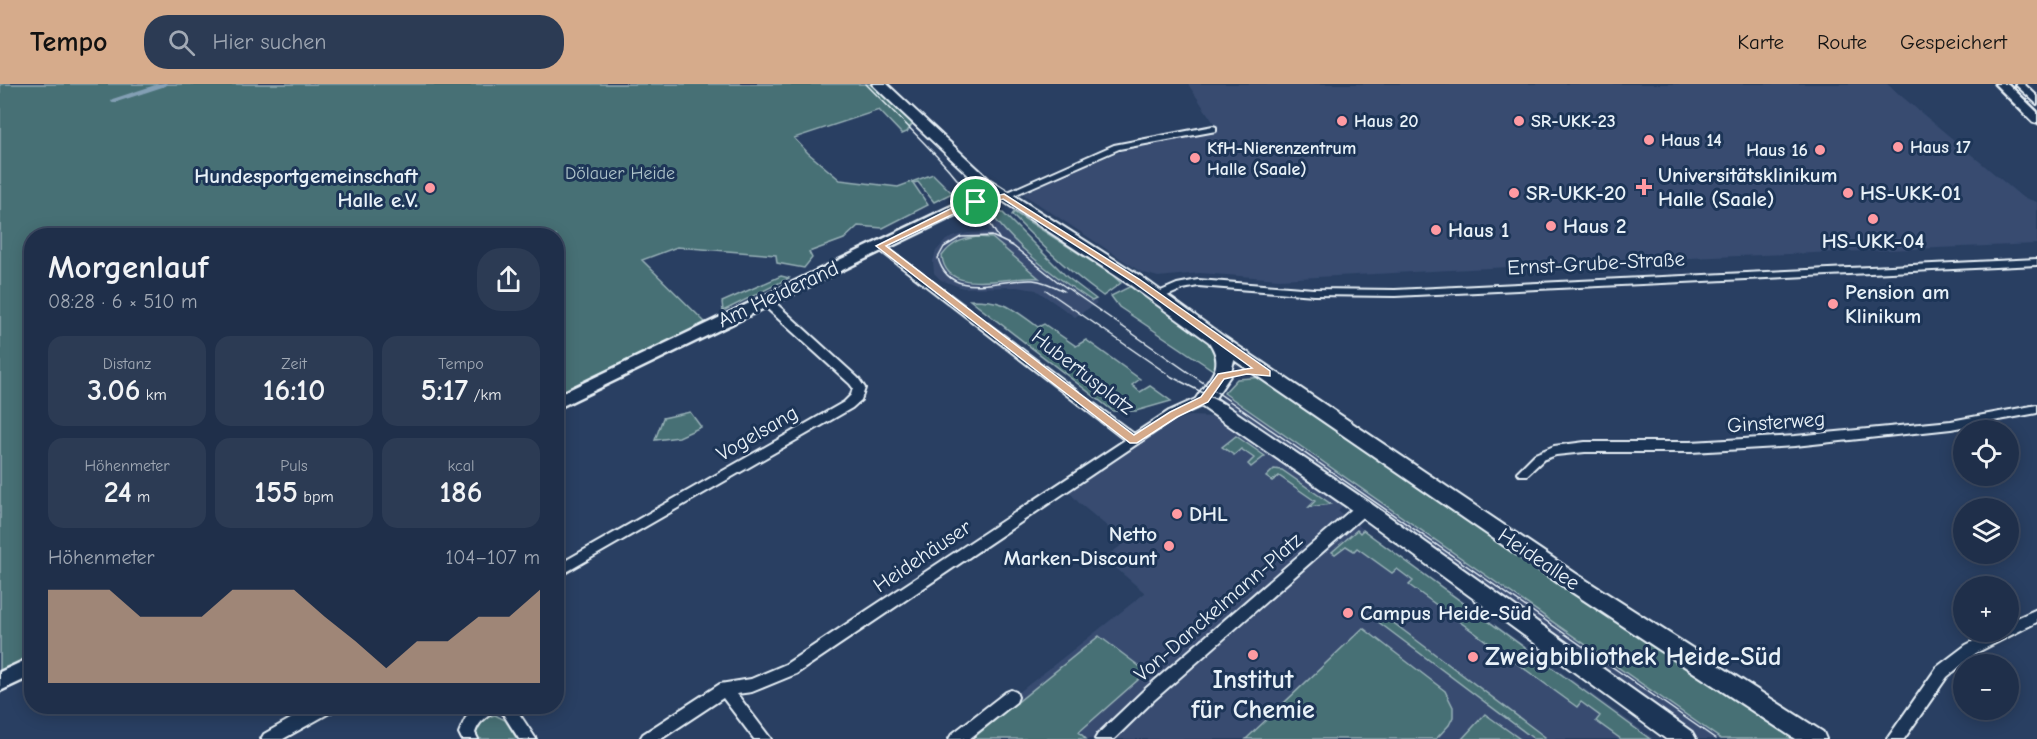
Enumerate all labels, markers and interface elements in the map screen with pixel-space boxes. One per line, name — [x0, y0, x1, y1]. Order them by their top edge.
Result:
search box — [144, 15, 564, 69]
text: Tempo — [30, 26, 108, 58]
icon: search — [165, 26, 198, 59]
text: Hier suchen — [213, 29, 327, 55]
text: Karte — [1737, 30, 1784, 54]
text: Route — [1817, 30, 1867, 54]
text: Gespeichert — [1900, 30, 2007, 54]
place label: Haus 20 — [1354, 111, 1419, 132]
place label: SR-UKK-23 — [1531, 111, 1616, 132]
marker: Haus 20 — [1335, 114, 1349, 128]
marker: SR-UKK-23 — [1512, 114, 1526, 128]
place label: Haus 14 — [1661, 130, 1722, 151]
marker: Haus 14 — [1642, 133, 1656, 147]
place label: Haus 17 — [1910, 137, 1971, 158]
place label: KfH-Nierenzentrum Halle (Saale) — [1207, 138, 1356, 180]
place label: Haus 16 — [1746, 140, 1808, 161]
marker: Haus 17 — [1891, 140, 1905, 154]
marker: Haus 16 — [1813, 143, 1827, 157]
marker: KfH-Nierenzentrum Halle (Saale) — [1188, 151, 1202, 165]
park label: Dölauer Heide — [565, 163, 675, 184]
place label: Universitätsklinikum Halle (Saale) — [1658, 163, 1837, 211]
place label: Hundesportgemeinschaft Halle e.V. — [194, 164, 419, 212]
pin — [950, 176, 1001, 227]
marker: Universitätsklinikum Halle (Saale) — [1635, 178, 1653, 196]
marker: Hundesportgemeinschaft Halle e.V. — [423, 181, 437, 195]
place label: SR-UKK-20 — [1526, 181, 1626, 205]
place label: HS-UKK-01 — [1860, 181, 1961, 205]
icon: arrive — [959, 185, 992, 218]
marker: SR-UKK-20 — [1507, 186, 1521, 200]
marker: HS-UKK-01 — [1841, 186, 1855, 200]
marker: HS-UKK-04 — [1866, 212, 1880, 226]
place label: Haus 2 — [1563, 214, 1626, 238]
place label: Haus 1 — [1448, 218, 1509, 242]
marker: Haus 2 — [1544, 219, 1558, 233]
marker: Haus 1 — [1429, 223, 1443, 237]
place label: HS-UKK-04 — [1822, 229, 1924, 253]
street label: Ernst-Grube-Straße — [1506, 246, 1686, 280]
text: Morgenlauf — [48, 248, 208, 286]
button: share — [477, 248, 540, 311]
street label: Am Heiderand — [714, 256, 842, 332]
place label: Pension am Klinikum — [1845, 280, 1949, 328]
text: 08:28 · 6 × 510 m — [48, 290, 198, 313]
marker: Pension am Klinikum — [1826, 297, 1840, 311]
street label: Hubertusplatz — [1027, 325, 1139, 419]
text: Distanz — [103, 355, 151, 373]
text: Zeit — [281, 355, 307, 373]
text: Tempo — [438, 355, 484, 373]
text: 3.06 — [87, 373, 140, 408]
text: 16:10 — [263, 373, 325, 408]
text: 5:17 — [421, 373, 468, 408]
text: km — [140, 386, 167, 404]
text: /km — [468, 386, 501, 404]
street label: Vogelsang — [712, 400, 802, 466]
street label: Ginsterweg — [1726, 407, 1826, 437]
map controls — [1953, 420, 2019, 720]
button: locate — [1953, 420, 2019, 486]
text: Höhenmeter — [84, 457, 170, 475]
text: Puls — [280, 457, 308, 475]
text: kcal — [448, 457, 474, 475]
text: 24 — [104, 475, 132, 510]
text: 155 — [254, 475, 298, 510]
text: 186 — [440, 475, 482, 510]
text: m — [132, 488, 150, 506]
text: bpm — [298, 488, 334, 506]
button: layers — [1953, 498, 2019, 564]
place label: DHL — [1189, 502, 1228, 526]
marker: DHL — [1170, 507, 1184, 521]
street label: Heidehäuser — [869, 514, 976, 597]
place label: Netto Marken-Discount — [1004, 522, 1158, 570]
street label: Heideallee — [1494, 523, 1584, 595]
street label: Von-Danckelmann-Platz — [1129, 528, 1307, 686]
marker: Netto Marken-Discount — [1162, 539, 1176, 553]
text: Höhenmeter — [48, 546, 155, 569]
text: 104–107 m — [445, 546, 540, 569]
button: + — [1953, 576, 2019, 642]
place label: Campus Heide-Süd — [1360, 601, 1532, 625]
marker: Campus Heide-Süd — [1341, 606, 1355, 620]
place label: Zweigbibliothek Heide-Süd — [1485, 642, 1782, 672]
marker: Institut für Chemie — [1246, 648, 1260, 662]
marker: Zweigbibliothek Heide-Süd — [1466, 650, 1480, 664]
button: − — [1953, 654, 2019, 720]
place label: Institut für Chemie — [1190, 665, 1315, 725]

